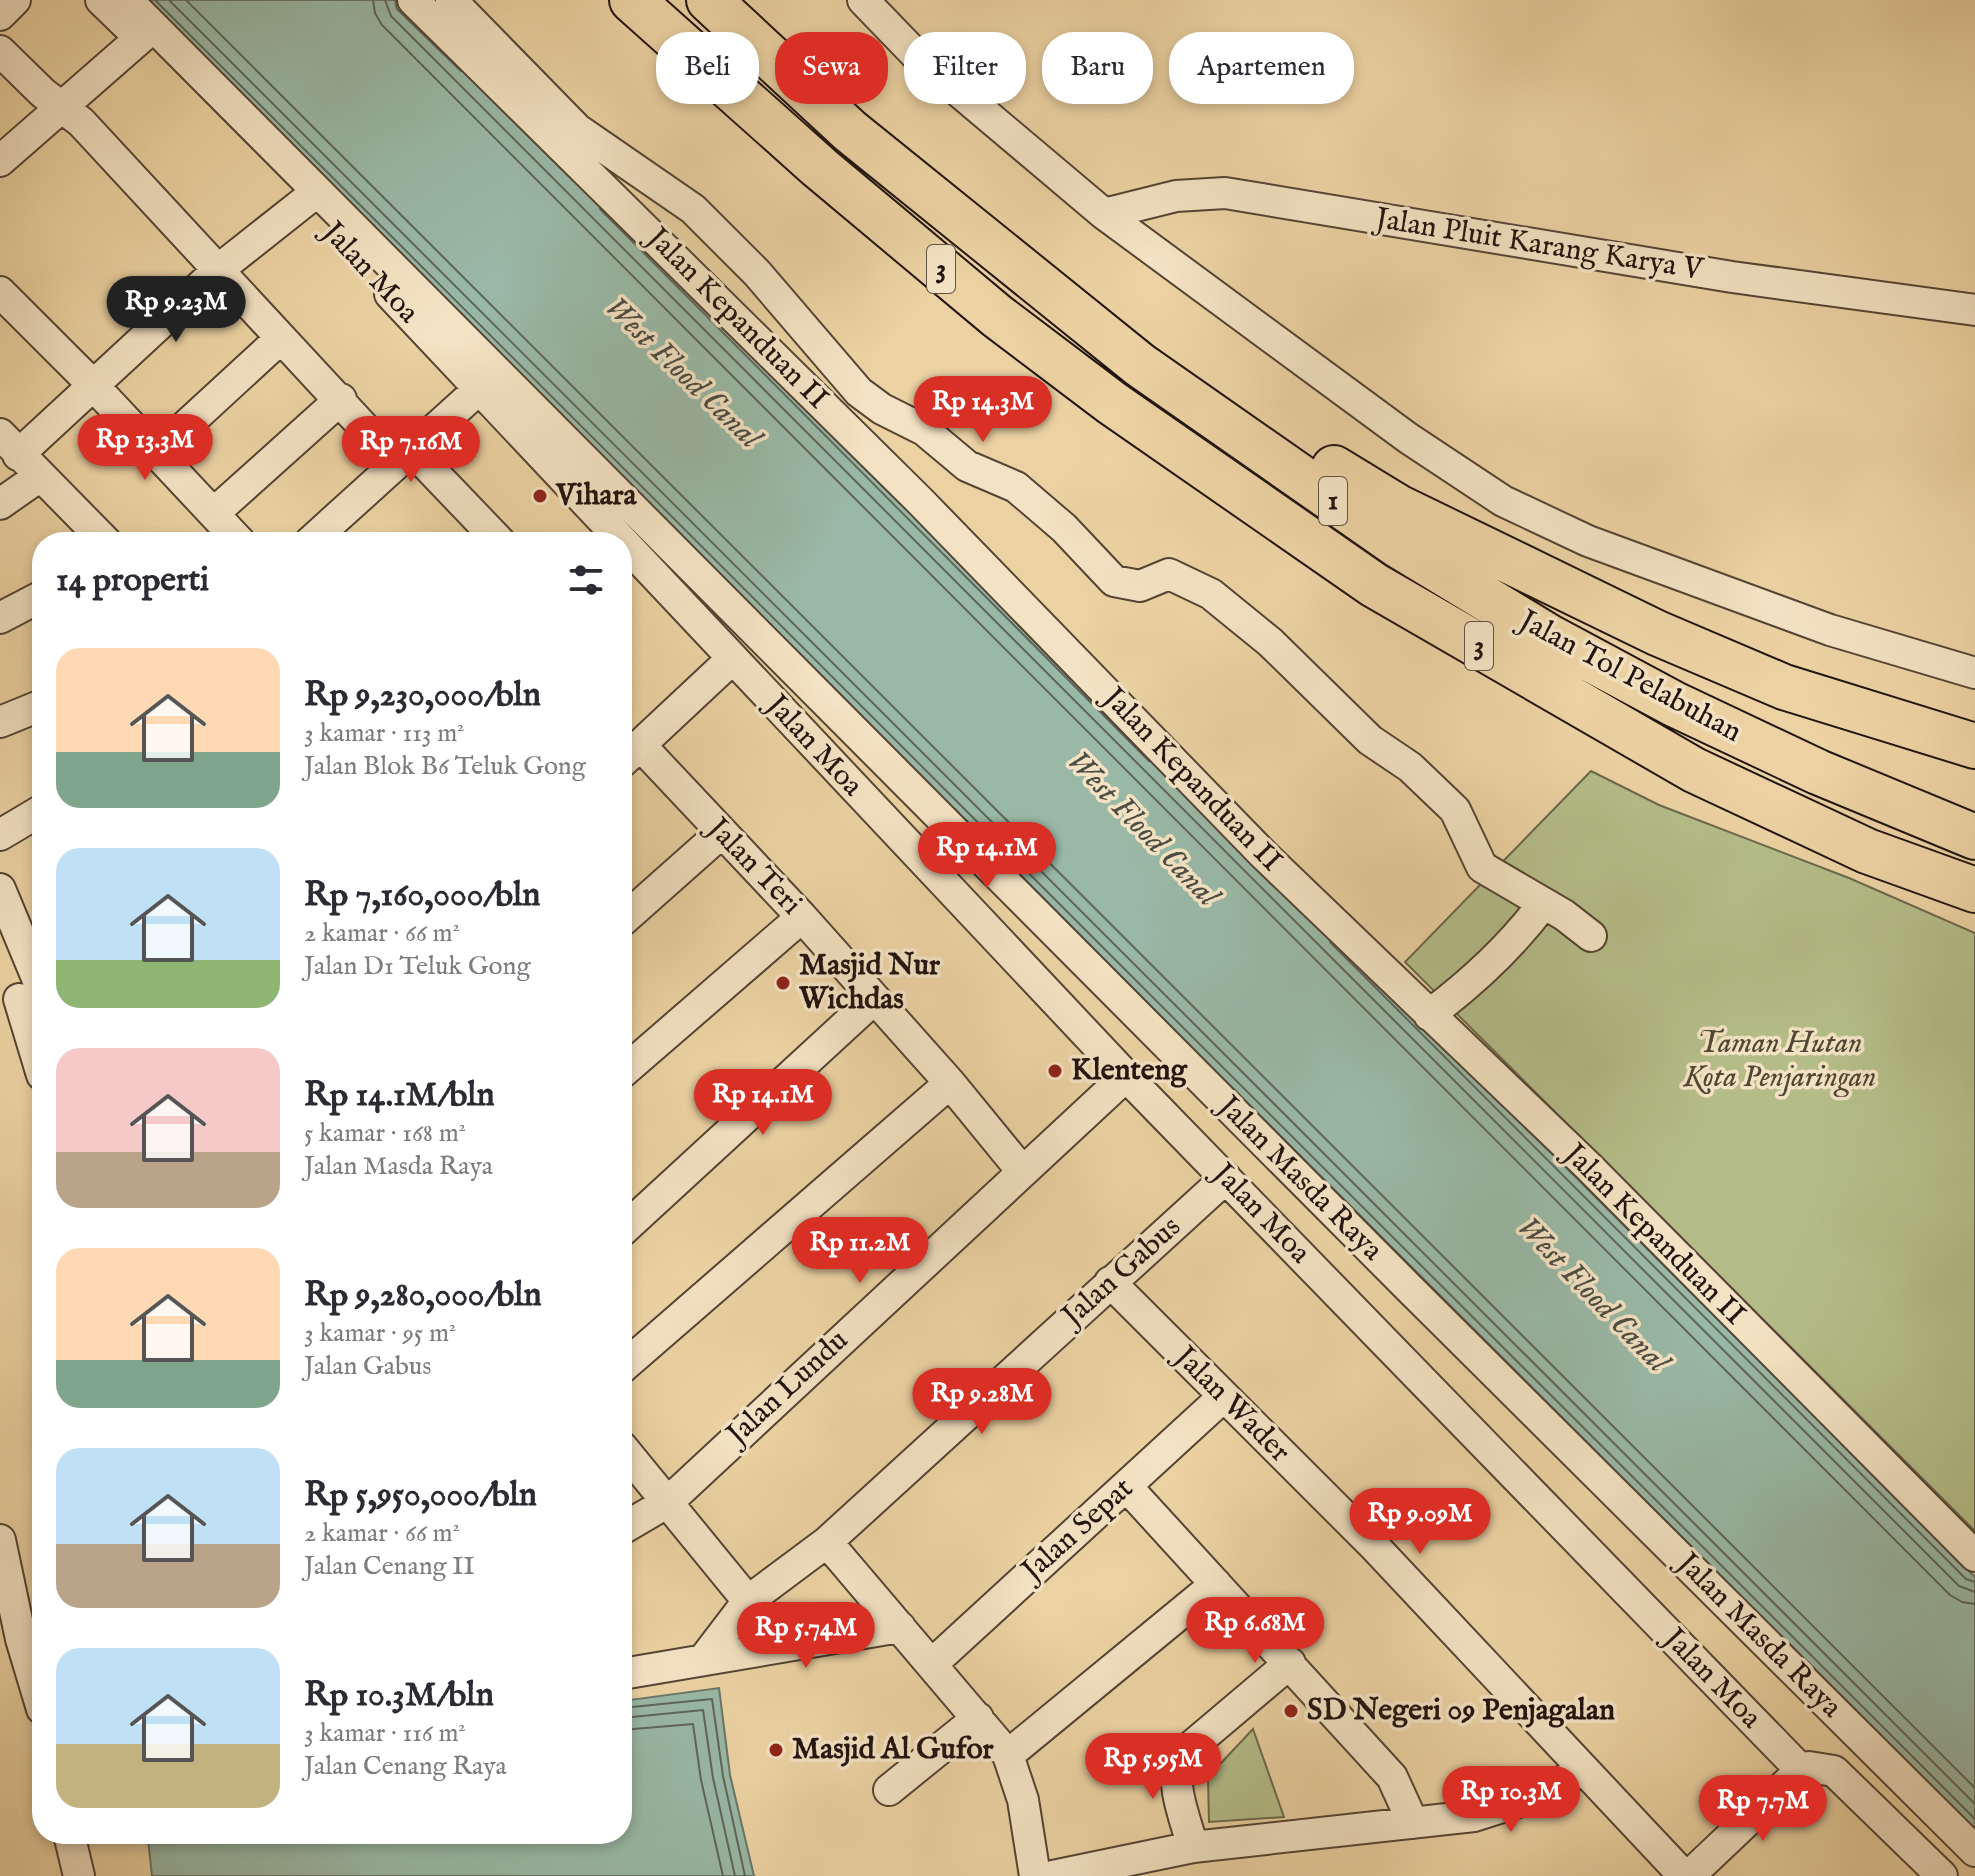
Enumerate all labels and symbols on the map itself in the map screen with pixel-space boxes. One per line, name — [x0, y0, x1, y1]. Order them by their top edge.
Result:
street label: Jalan Pluit Karang Karya V — [1370, 200, 1707, 290]
street label: Jalan Moa — [311, 212, 427, 332]
street label: Jalan Kepanduan II — [636, 218, 836, 418]
road number: 3 — [927, 245, 955, 293]
pin: Rp 9.23M — [93, 276, 259, 344]
water label: West Flood Canal — [595, 288, 771, 460]
pin: Rp 14.3M — [900, 376, 1066, 444]
pin: Rp 13.3M — [62, 414, 228, 482]
pin: Rp 7.16M — [328, 416, 494, 484]
place label: Vihara — [555, 477, 638, 515]
road number: 1 — [1319, 477, 1347, 525]
marker: Vihara — [531, 487, 549, 505]
street label: Jalan Tol Pelabuhan — [1510, 601, 1748, 752]
road number: 3 — [1465, 622, 1493, 670]
street label: Jalan Kepanduan II — [1092, 678, 1290, 880]
street label: Jalan Moa — [755, 685, 871, 805]
water label: West Flood Canal — [1057, 742, 1229, 918]
street label: Jalan Teri — [696, 808, 809, 923]
pin: Rp 14.1M — [904, 822, 1070, 890]
place label: Masjid Nur Wichdas — [798, 947, 941, 1019]
marker: Masjid Nur Wichdas — [774, 974, 792, 992]
park label: Taman Hutan Kota Penjaringan — [1683, 1025, 1876, 1097]
place label: Klenteng — [1071, 1052, 1188, 1090]
marker: Klenteng — [1046, 1062, 1064, 1080]
pin: Rp 14.1M — [680, 1069, 846, 1137]
street label: Jalan Masda Raya — [1207, 1086, 1391, 1270]
street label: Jalan Kepanduan II — [1553, 1134, 1753, 1334]
street label: Jalan Moa — [1202, 1154, 1318, 1272]
water label: West Flood Canal — [1507, 1208, 1679, 1384]
street label: Jalan Gabus — [1052, 1209, 1189, 1337]
pin: Rp 11.2M — [777, 1217, 943, 1285]
street label: Jalan Lundu — [717, 1322, 857, 1456]
street label: Jalan Wader — [1164, 1337, 1298, 1471]
pin: Rp 9.28M — [899, 1368, 1065, 1436]
street label: Jalan Sepat — [1012, 1470, 1142, 1592]
pin: Rp 9.09M — [1337, 1488, 1503, 1556]
street label: Jalan Masda Raya — [1666, 1543, 1850, 1727]
pin: Rp 6.68M — [1172, 1597, 1338, 1665]
pin: Rp 5.74M — [723, 1602, 889, 1670]
street label: Jalan Moa — [1653, 1619, 1769, 1737]
place label: SD Negeri 09 Penjagalan — [1307, 1692, 1615, 1730]
marker: SD Negeri 09 Penjagalan — [1282, 1702, 1300, 1720]
place label: Masjid Al Gufor — [792, 1731, 995, 1769]
pin: Rp 5.95M — [1070, 1733, 1236, 1801]
marker: Masjid Al Gufor — [767, 1741, 785, 1759]
pin: Rp 10.3M — [1428, 1766, 1594, 1834]
pin: Rp 7.7M — [1689, 1775, 1837, 1843]

